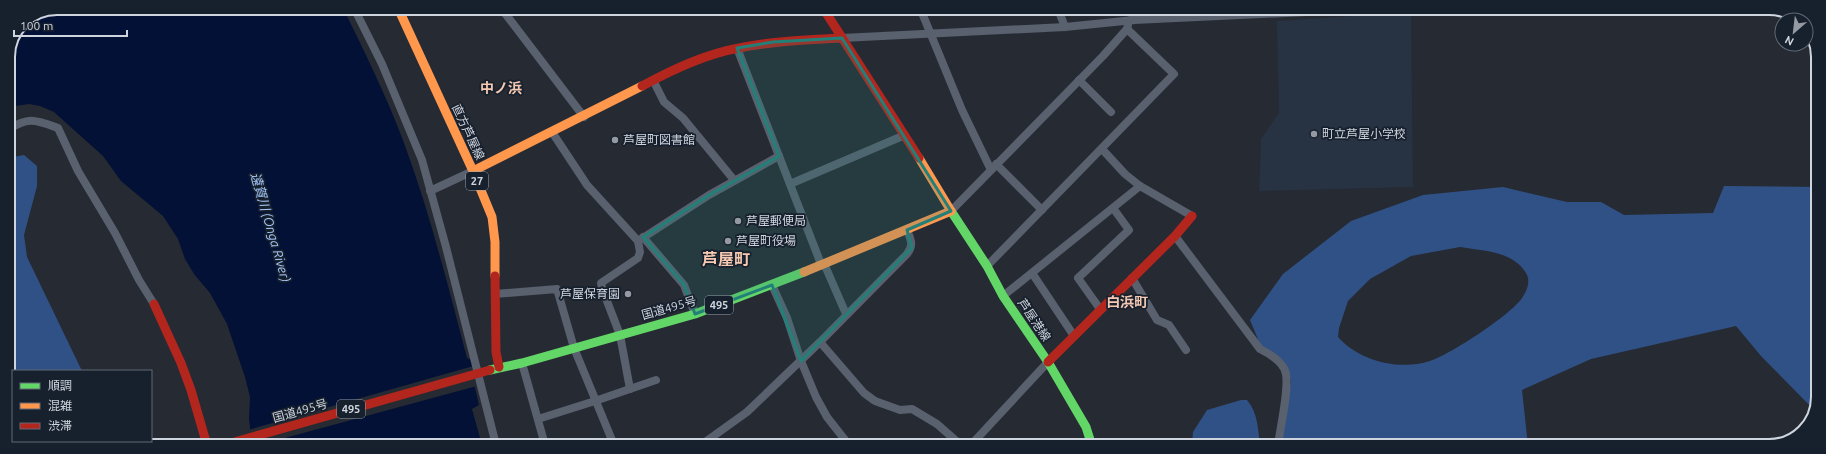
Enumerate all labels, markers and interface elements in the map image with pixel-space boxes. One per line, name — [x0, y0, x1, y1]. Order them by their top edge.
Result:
scale bar — [14, 12, 127, 38]
north arrow — [1774, 12, 1814, 52]
text: 100 m — [20, 19, 53, 32]
text: N — [1783, 34, 1796, 48]
district label: 中ノ浜 — [480, 80, 522, 96]
street label: 直方芦屋線 — [450, 102, 487, 162]
place label: 町立芦屋小学校 — [1322, 127, 1406, 140]
marker: 町立芦屋小学校 — [1309, 129, 1319, 139]
place label: 芦屋町図書館 — [623, 133, 695, 146]
marker: 芦屋町図書館 — [610, 135, 620, 145]
water label: 遠賀川 (Onga River) — [248, 171, 293, 284]
road number: 27 — [466, 172, 488, 190]
place label: 芦屋郵便局 — [746, 214, 806, 227]
marker: 芦屋郵便局 — [733, 216, 743, 226]
place label: 芦屋町役場 — [736, 234, 796, 247]
marker: 芦屋町役場 — [723, 236, 733, 246]
district label: 芦屋町 — [702, 250, 750, 268]
place label: 芦屋保育園 — [560, 287, 620, 300]
marker: 芦屋保育園 — [623, 289, 633, 299]
street label: 国道495号 — [640, 294, 698, 322]
district label: 白浜町 — [1106, 294, 1148, 310]
road number: 495 — [705, 296, 733, 314]
street label: 芦屋港線 — [1016, 296, 1053, 343]
legend — [12, 370, 152, 442]
text: 順調 — [48, 379, 72, 392]
street label: 国道495号 — [271, 397, 329, 425]
text: 混雑 — [48, 399, 72, 412]
road number: 495 — [337, 400, 365, 418]
text: 渋滞 — [48, 419, 72, 432]

